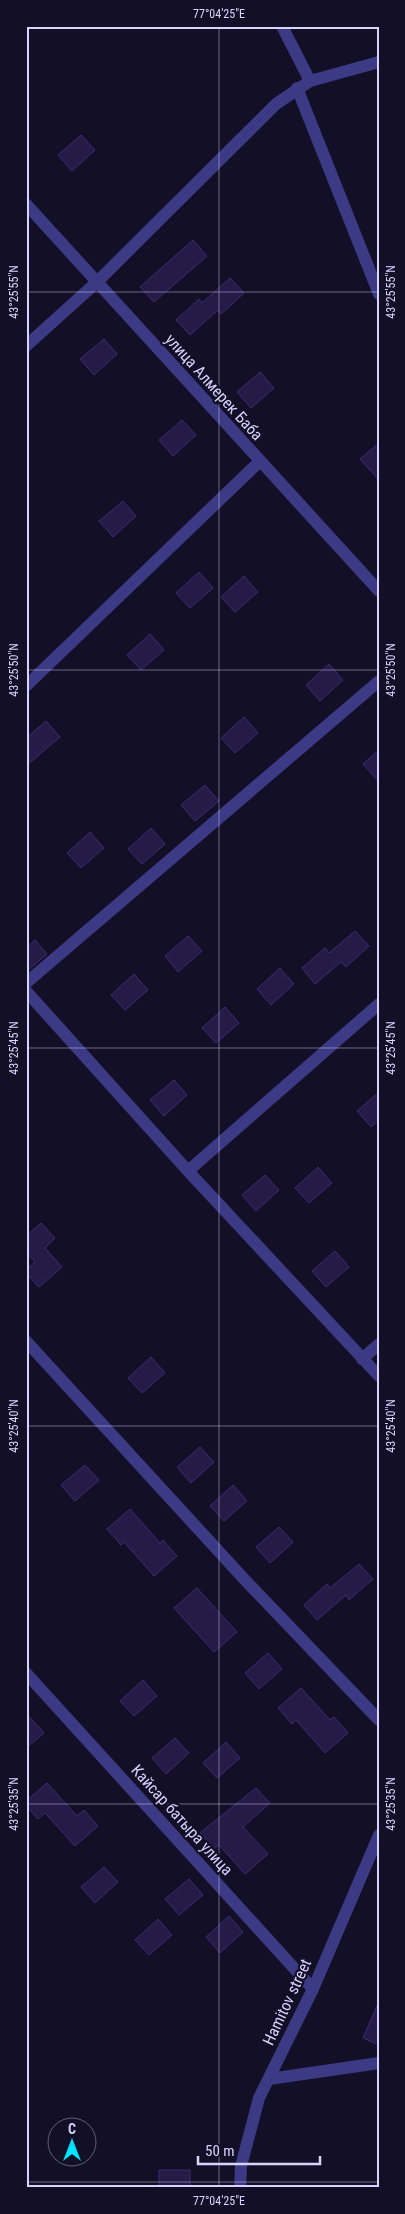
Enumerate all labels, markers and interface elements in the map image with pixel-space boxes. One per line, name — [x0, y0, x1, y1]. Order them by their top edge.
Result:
text: 77°04'25"E — [193, 7, 245, 21]
text: 43°25'55"N — [7, 265, 21, 319]
text: 43°25'55"N — [384, 265, 398, 319]
street label: улица Алмерек Баба — [161, 330, 267, 444]
text: 43°25'50"N — [7, 643, 21, 697]
text: 43°25'50"N — [384, 643, 398, 697]
text: 43°25'45"N — [7, 1021, 21, 1075]
text: 43°25'45"N — [384, 1021, 398, 1075]
text: 43°25'40"N — [7, 1399, 21, 1453]
text: 43°25'40"N — [384, 1399, 398, 1453]
street label: Кайсар батыра улица — [127, 1761, 237, 1879]
text: 43°25'35"N — [7, 1777, 21, 1831]
text: 43°25'35"N — [384, 1777, 398, 1831]
street label: Hamitov street — [259, 1956, 315, 2048]
north arrow — [48, 2116, 98, 2166]
text: С — [68, 2121, 76, 2137]
scale bar — [198, 2134, 320, 2166]
text: 50 m — [205, 2142, 235, 2160]
text: 77°04'25"E — [193, 2194, 245, 2208]

